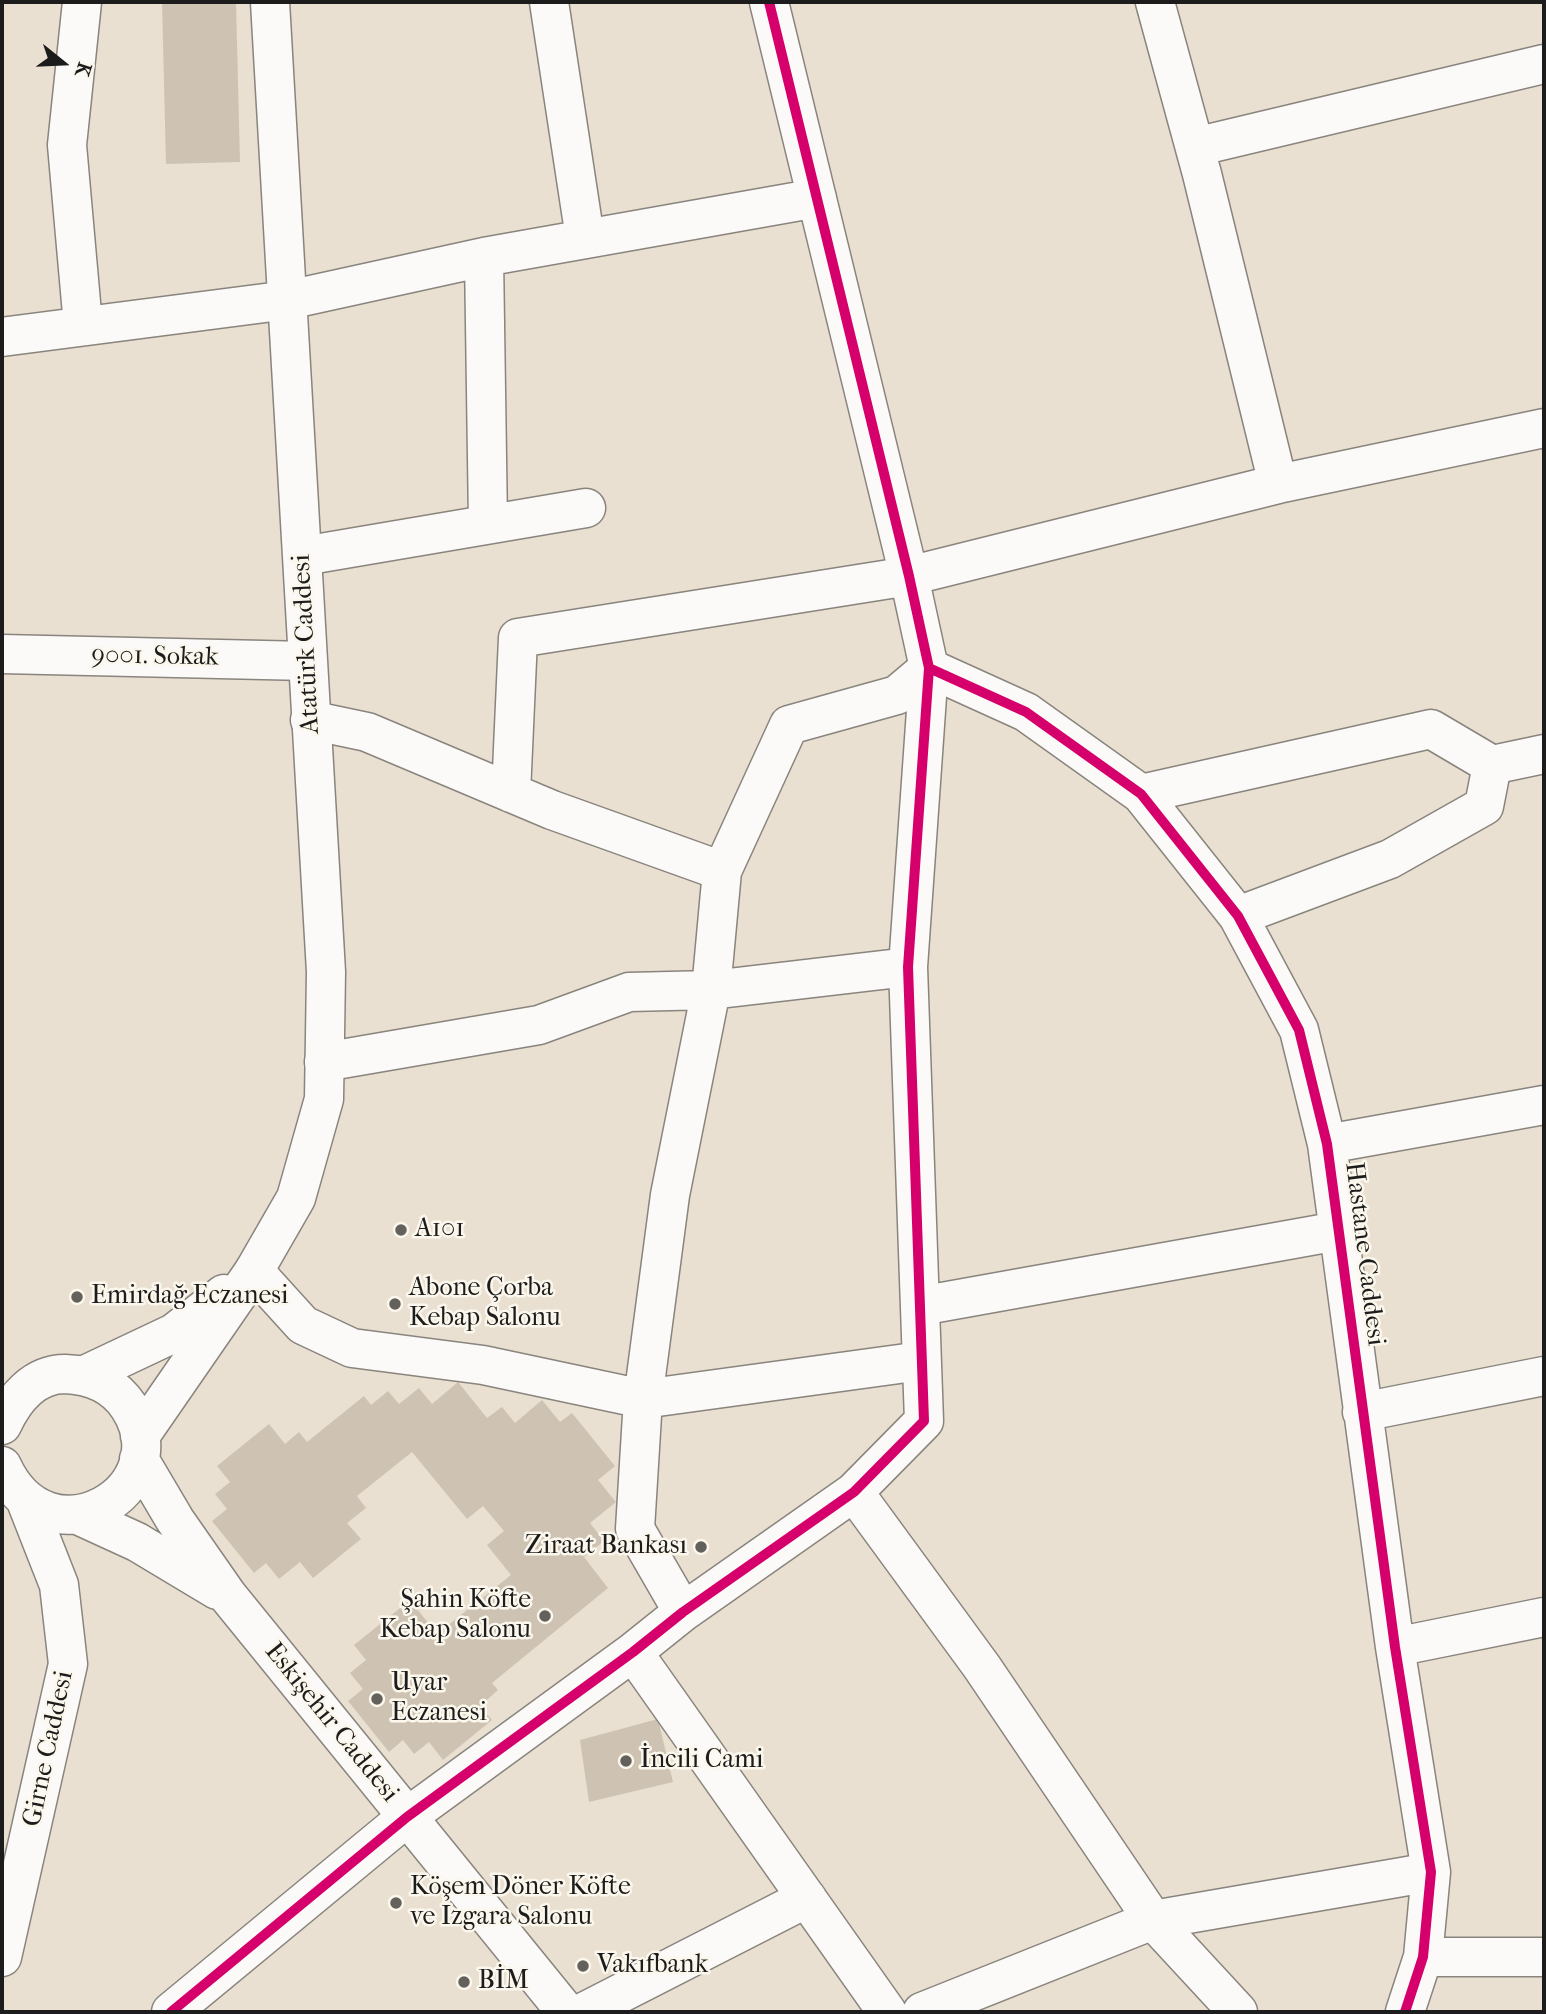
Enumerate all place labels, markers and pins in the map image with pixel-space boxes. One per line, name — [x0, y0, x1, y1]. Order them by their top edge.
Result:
place label: A101 — [415, 1214, 464, 1246]
marker: A101 — [393, 1222, 409, 1238]
place label: Abone Çorba Kebap Salonu — [409, 1273, 561, 1334]
place label: Emirdağ Eczanesi — [91, 1281, 289, 1313]
marker: Emirdağ Eczanesi — [69, 1289, 85, 1305]
marker: Abone Çorba Kebap Salonu — [387, 1296, 403, 1312]
place label: Ziraat Bankası — [525, 1531, 687, 1563]
marker: Ziraat Bankası — [693, 1539, 709, 1555]
place label: Şahin Köfte Kebap Salonu — [379, 1585, 531, 1646]
marker: Şahin Köfte Kebap Salonu — [537, 1608, 553, 1624]
place label: Uyar Eczanesi — [391, 1668, 487, 1730]
marker: Uyar Eczanesi — [369, 1691, 385, 1707]
place label: İncili Cami — [640, 1745, 764, 1777]
marker: İncili Cami — [618, 1753, 634, 1769]
place label: Köşem Döner Köfte ve Izgara Salonu — [410, 1872, 631, 1934]
marker: Köşem Döner Köfte ve Izgara Salonu — [388, 1895, 404, 1911]
place label: Vakıfbank — [597, 1950, 708, 1982]
marker: Vakıfbank — [575, 1958, 591, 1974]
place label: BİM — [478, 1966, 529, 1998]
marker: BİM — [456, 1974, 472, 1990]

